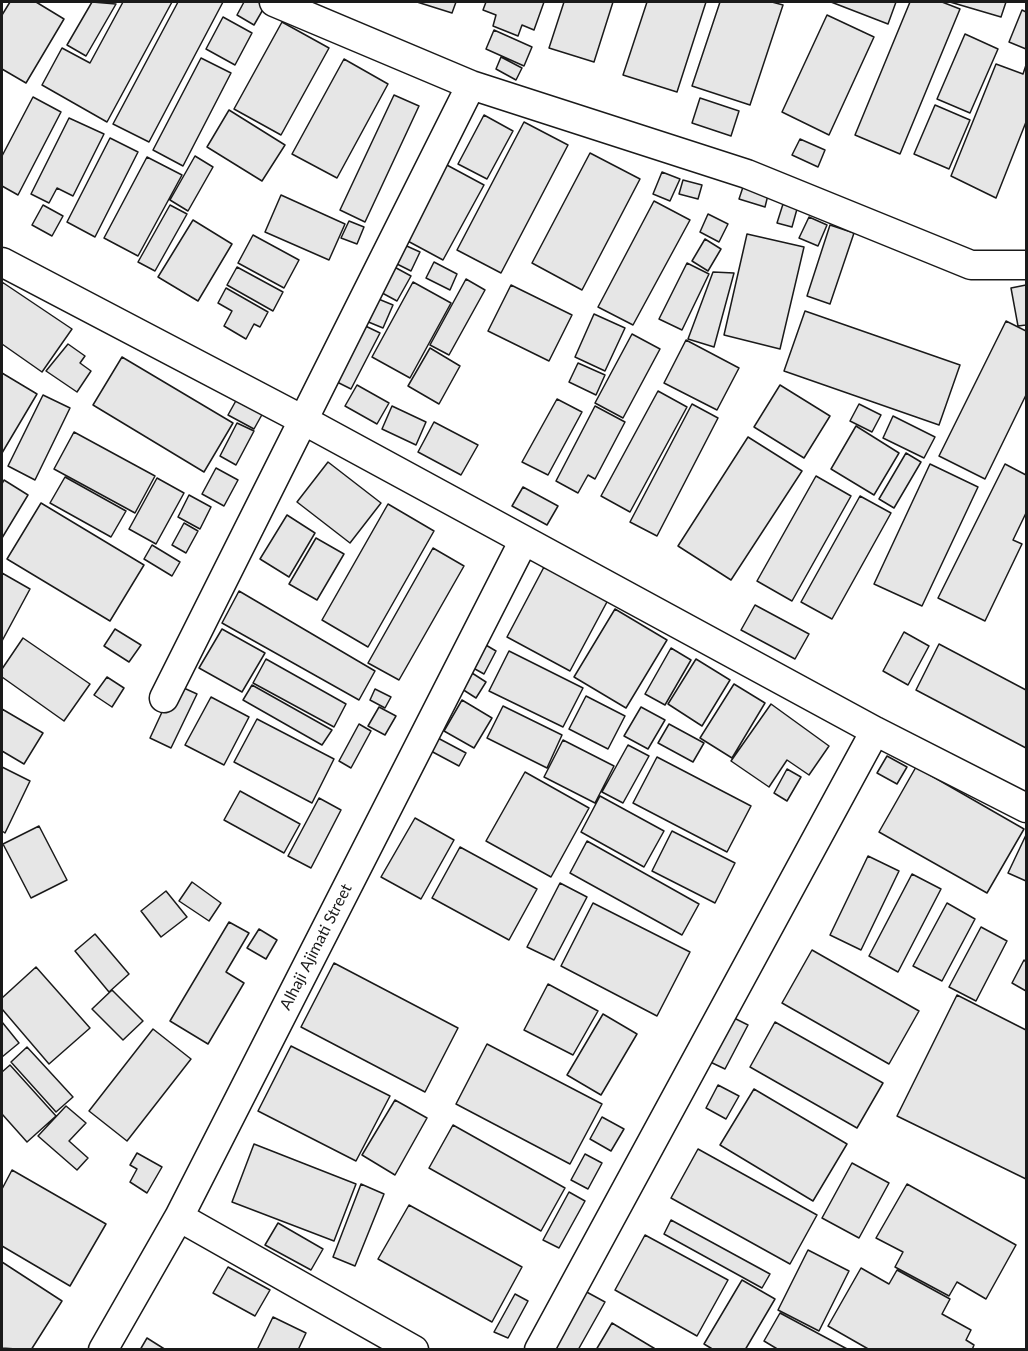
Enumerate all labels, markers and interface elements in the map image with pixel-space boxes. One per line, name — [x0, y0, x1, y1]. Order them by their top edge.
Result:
street label: Alhaji Ajimati Street — [276, 881, 356, 1013]

